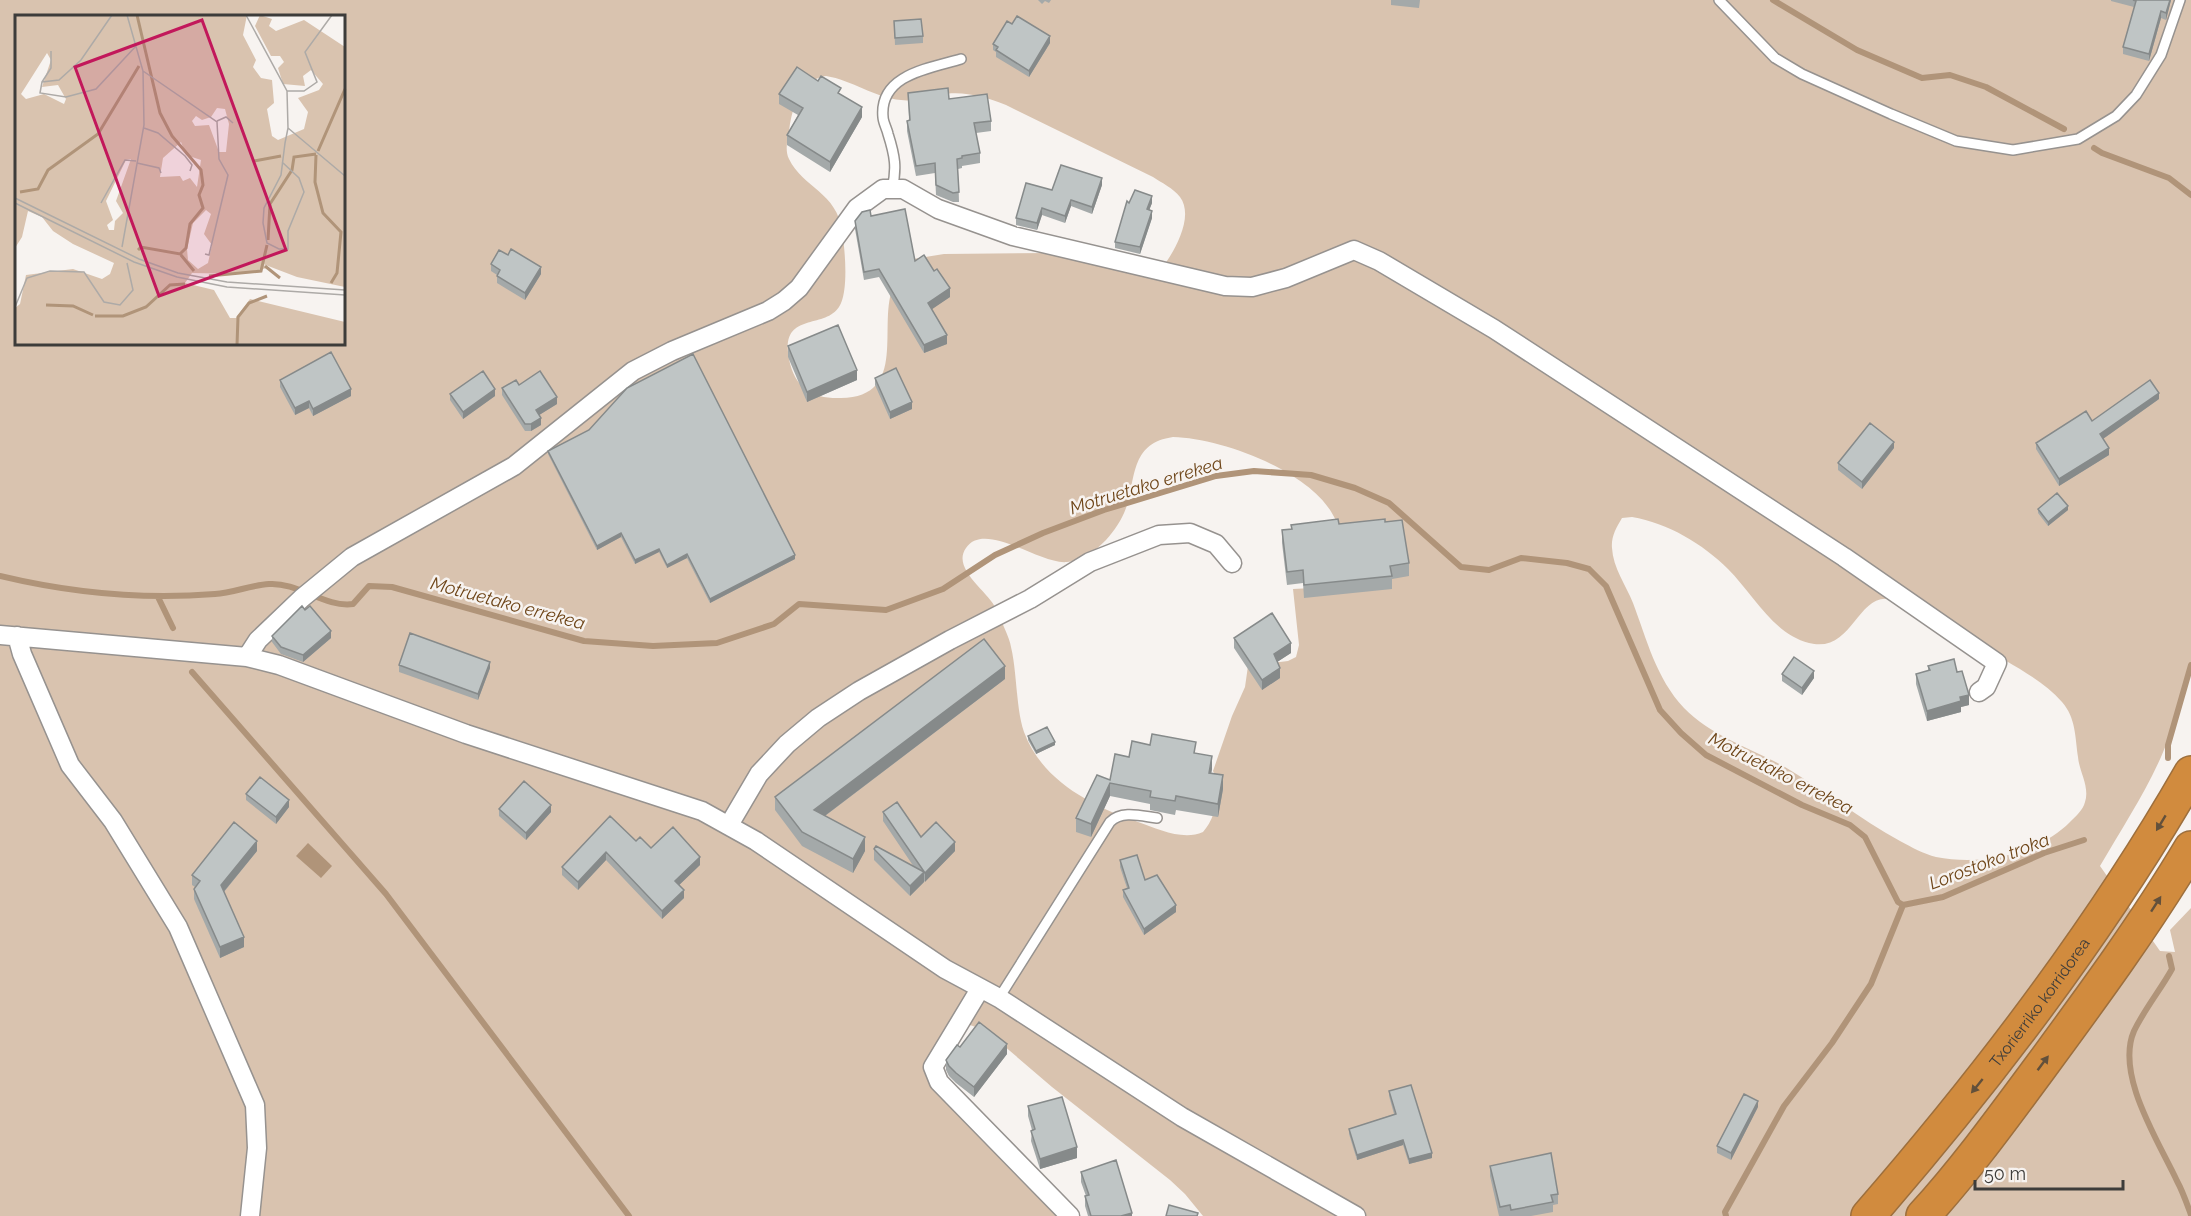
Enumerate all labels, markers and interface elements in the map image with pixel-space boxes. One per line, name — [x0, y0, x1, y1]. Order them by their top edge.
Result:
inset map — [15, 15, 345, 345]
water label: Motruetako errekea — [1067, 452, 1225, 518]
water label: Motruetako errekea — [429, 572, 588, 634]
water label: Motruetako errekea — [1705, 728, 1857, 819]
one-way arrow — [2155, 815, 2166, 831]
water label: Lorostoko troka — [1926, 828, 2052, 894]
one-way arrow — [2150, 896, 2161, 912]
street label: Txorierriko korridorea — [1985, 934, 2093, 1071]
one-way arrow — [2037, 1056, 2049, 1071]
one-way arrow — [1972, 1079, 1984, 1094]
scale bar — [1975, 1153, 2124, 1191]
text: 50 m — [1984, 1163, 2026, 1184]

